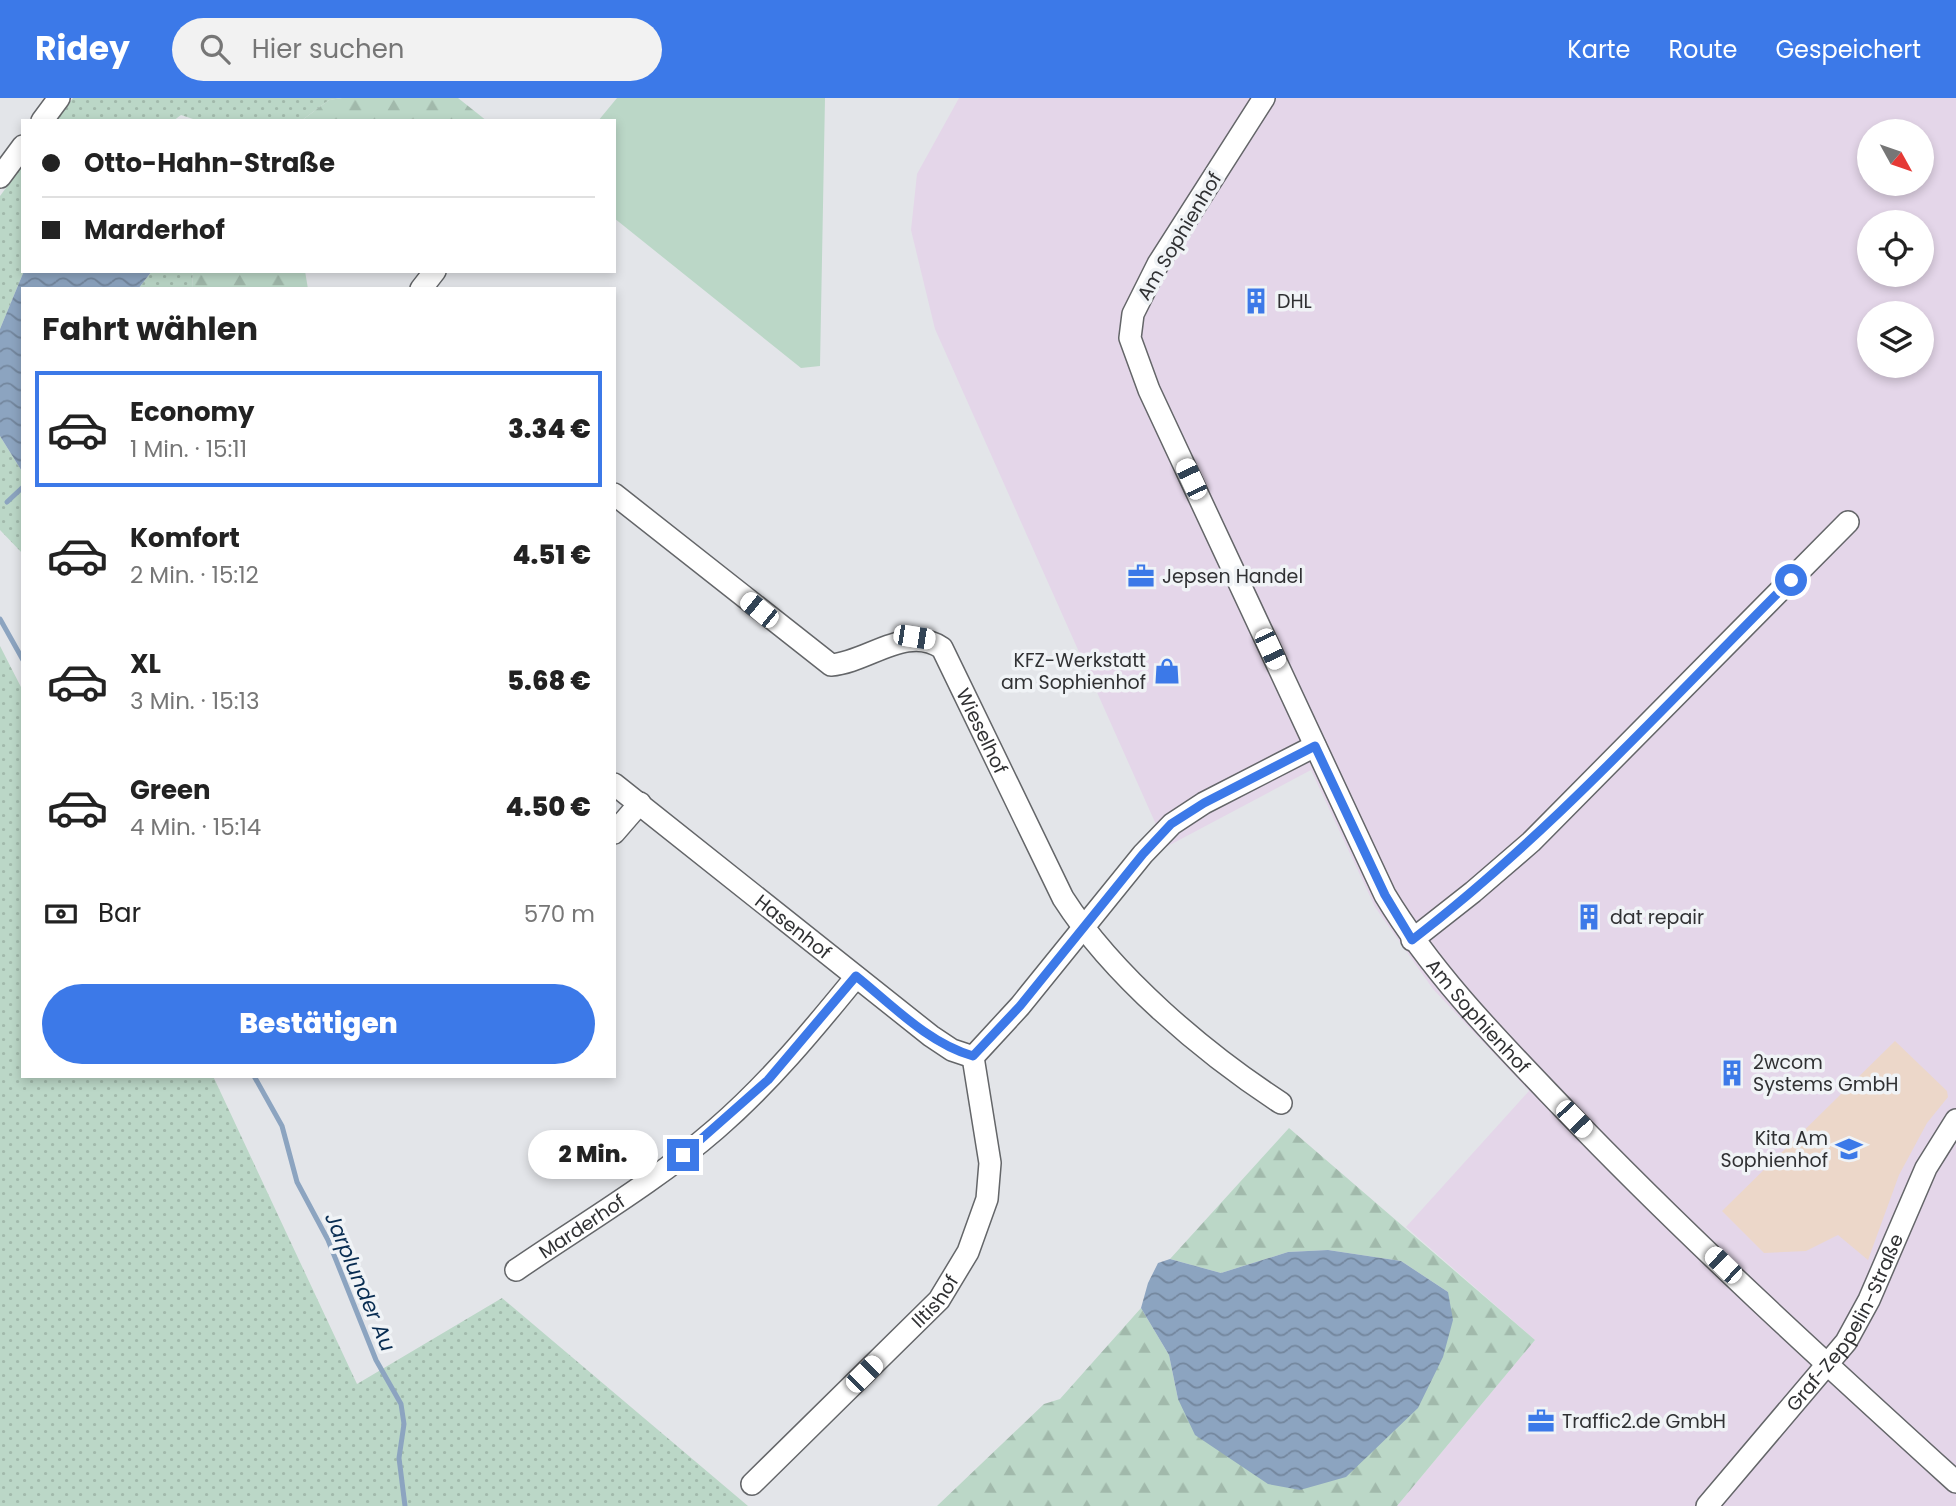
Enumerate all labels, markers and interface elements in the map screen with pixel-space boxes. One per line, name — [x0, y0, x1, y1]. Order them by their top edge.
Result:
search box — [172, 18, 662, 81]
text: Ridey — [35, 25, 130, 72]
icon: search — [196, 30, 234, 68]
text: Hier suchen — [252, 31, 404, 67]
text: Karte — [1567, 33, 1630, 66]
text: Route — [1668, 33, 1737, 66]
text: Gespeichert — [1775, 33, 1921, 66]
north arrow — [1857, 119, 1934, 196]
map controls — [1857, 119, 1934, 378]
text: Otto-Hahn-Straße — [84, 145, 335, 181]
street label: Am Sophienhof — [1131, 167, 1228, 305]
button: locate — [1857, 210, 1934, 287]
text: Marderhof — [84, 212, 225, 248]
building icon: DHL — [1241, 286, 1271, 316]
place label: DHL — [1277, 288, 1312, 315]
button: layers — [1857, 301, 1934, 378]
text: Fahrt wählen — [42, 306, 258, 351]
text: Economy — [130, 394, 254, 430]
icon: car — [46, 398, 109, 461]
text: 3.34 € — [508, 411, 591, 447]
text: 1 Min. · 15:11 — [130, 433, 247, 465]
car — [1173, 456, 1210, 502]
text: Komfort — [130, 520, 240, 556]
icon: car — [46, 524, 109, 587]
text: 4.51 € — [513, 537, 591, 573]
text: 2 Min. · 15:12 — [130, 559, 259, 591]
office icon: Jepsen Handel — [1126, 561, 1156, 591]
place label: Jepsen Handel — [1162, 563, 1303, 590]
route start — [1775, 564, 1807, 596]
car — [737, 589, 782, 631]
car — [892, 623, 937, 651]
car — [1252, 626, 1289, 672]
text: XL — [130, 646, 161, 682]
place label: KFZ-Werkstatt am Sophienhof — [1001, 647, 1146, 696]
icon: car — [46, 650, 109, 713]
shop icon: KFZ-Werkstatt am Sophienhof — [1152, 656, 1182, 686]
text: 5.68 € — [507, 663, 591, 699]
street label: Wieselhof — [949, 684, 1014, 778]
text: 3 Min. · 15:13 — [130, 685, 259, 717]
text: Green — [130, 772, 211, 808]
icon: car — [46, 776, 109, 839]
text: 4.50 € — [506, 789, 591, 825]
text: 4 Min. · 15:14 — [130, 811, 261, 843]
street label: Hasenhof — [749, 888, 837, 966]
icon: cash — [42, 895, 80, 933]
text: Bar — [98, 895, 141, 931]
text: 570 m — [524, 898, 595, 930]
building icon: dat repair — [1574, 902, 1604, 932]
place label: dat repair — [1610, 904, 1704, 931]
street label: Am Sophienhof — [1420, 953, 1536, 1080]
button: Bestätigen — [42, 984, 595, 1064]
place label: 2wcom Systems GmbH — [1753, 1049, 1898, 1098]
building icon: 2wcom Systems GmbH — [1717, 1058, 1747, 1088]
car — [1552, 1097, 1597, 1141]
place label: Kita Am Sophienhof — [1720, 1125, 1828, 1174]
callout: 2 Min. — [529, 1130, 658, 1180]
school or university icon: Kita Am Sophienhof — [1834, 1134, 1864, 1164]
text: 2 Min. — [559, 1138, 627, 1170]
route end — [667, 1139, 699, 1171]
street label: Marderhof — [533, 1188, 631, 1265]
water label: Jarplunder Au — [318, 1208, 403, 1356]
street label: Graf-Zeppelin-Straße — [1780, 1230, 1910, 1417]
car — [1701, 1243, 1746, 1287]
street label: Iltishof — [906, 1270, 965, 1334]
car — [842, 1352, 887, 1396]
office icon: Traffic2.de GmbH — [1526, 1406, 1556, 1436]
place label: Traffic2.de GmbH — [1562, 1408, 1726, 1435]

